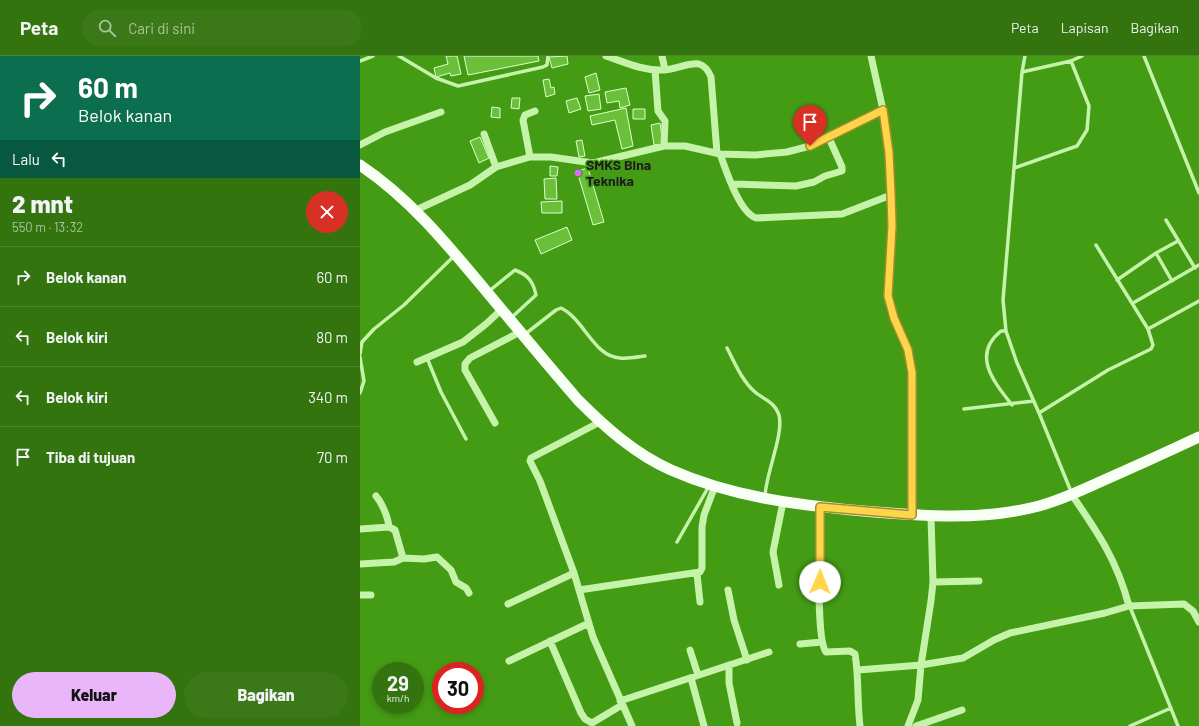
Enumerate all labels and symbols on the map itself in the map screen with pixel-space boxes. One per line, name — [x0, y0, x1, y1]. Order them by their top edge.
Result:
pin — [793, 105, 827, 146]
place label: SMKS Bina Teknika — [586, 156, 651, 189]
marker: SMKS Bina Teknika — [573, 168, 583, 178]
position arrow — [799, 561, 841, 603]
speed limit sign: 30 — [432, 662, 484, 714]

